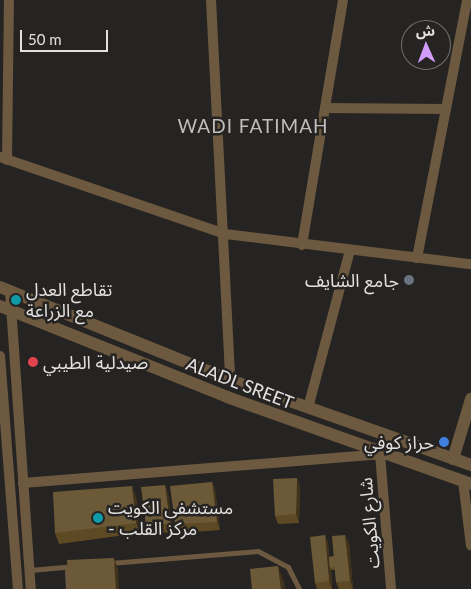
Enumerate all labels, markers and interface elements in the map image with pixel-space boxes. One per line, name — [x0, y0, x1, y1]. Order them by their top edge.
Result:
scale bar — [22, 20, 110, 52]
north arrow — [401, 20, 451, 70]
text: ش — [416, 22, 435, 39]
text: 50 m — [28, 30, 62, 48]
district label: WADI FATIMAH — [176, 115, 330, 137]
place label: جامع الشايف — [305, 269, 399, 291]
marker: جامع الشايف — [403, 274, 415, 286]
place label: تقاطع العدل مع الزراعة — [26, 279, 112, 322]
marker: تقاطع العدل مع الزراعة — [10, 294, 22, 306]
place label: صيدلية الطيبي — [43, 351, 148, 373]
street label: ALADL SREET — [183, 353, 297, 413]
marker: صيدلية الطيبي — [27, 356, 39, 368]
place label: حراز كوفي — [364, 431, 434, 453]
marker: حراز كوفي — [438, 436, 450, 448]
street label: شارع الكويت — [354, 477, 384, 569]
place label: مستشفى الكويت - مركز القلب — [108, 497, 233, 540]
marker: مستشفى الكويت - مركز القلب — [92, 512, 104, 524]

